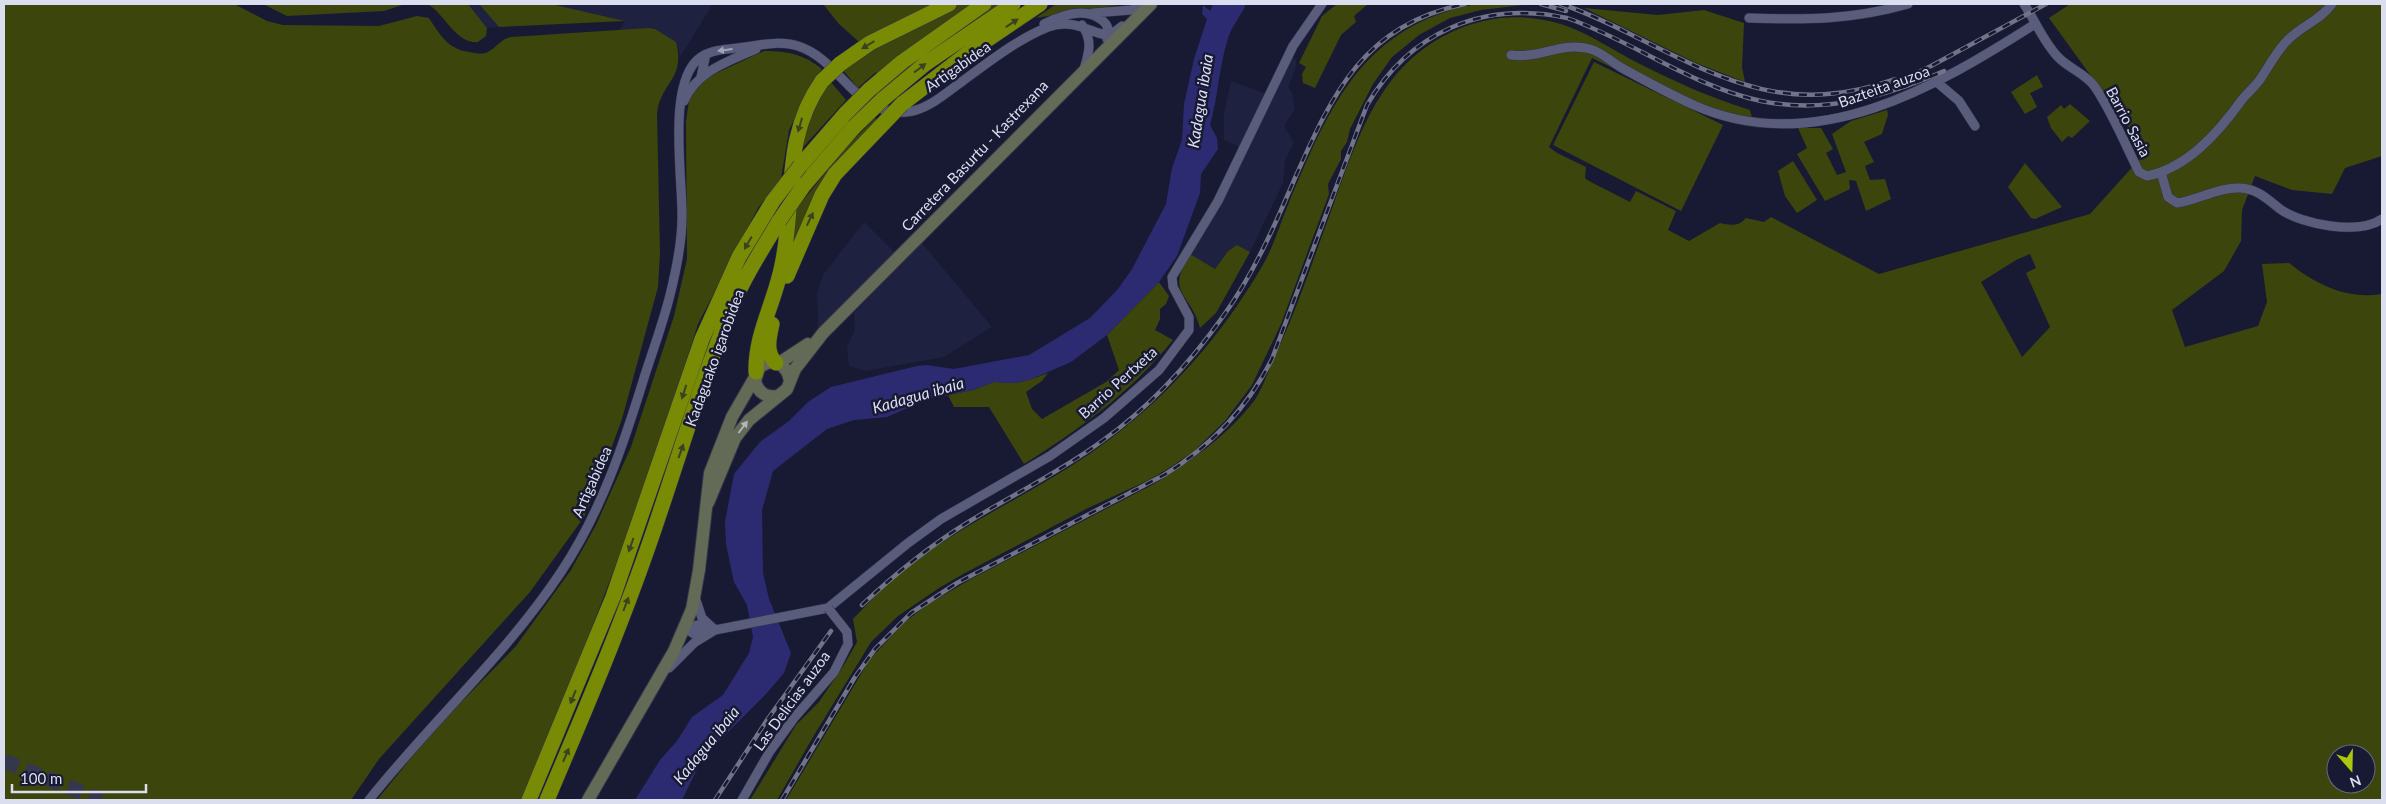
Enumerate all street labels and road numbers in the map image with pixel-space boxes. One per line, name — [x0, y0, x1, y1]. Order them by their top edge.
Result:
street label: Artigabidea — [921, 37, 994, 95]
street label: Bazteita auzoa — [1836, 61, 1932, 111]
street label: Carretera Basurtu - Kastrexana — [897, 76, 1051, 235]
street label: Barrio Sasia — [2103, 83, 2155, 160]
street label: Kadaguako igarobidea — [681, 287, 747, 429]
street label: Barrio Pertxeta — [1074, 342, 1160, 422]
street label: Artigabidea — [567, 443, 615, 520]
street label: Las Delicias auzoa — [749, 647, 833, 754]

